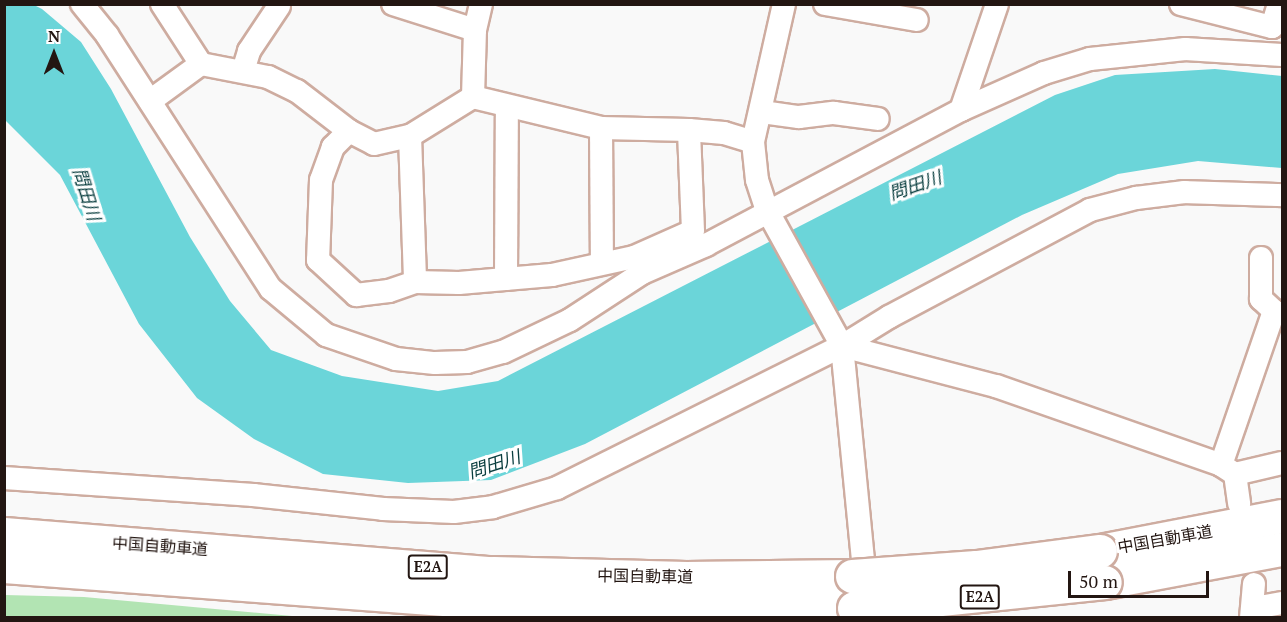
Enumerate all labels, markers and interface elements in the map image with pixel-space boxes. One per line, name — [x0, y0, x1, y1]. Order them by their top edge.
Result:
north arrow — [24, 24, 84, 84]
text: N — [48, 25, 60, 47]
water label: 問田川 — [69, 165, 105, 223]
water label: 問田川 — [886, 166, 944, 204]
water label: 問田川 — [465, 445, 523, 483]
street label: 中国自動車道 — [1116, 521, 1214, 557]
street label: 中国自動車道 — [111, 533, 209, 559]
road number: E2A — [407, 555, 449, 579]
scale bar — [1071, 559, 1212, 597]
street label: 中国自動車道 — [597, 566, 693, 586]
text: 50 m — [1079, 569, 1118, 593]
road number: E2A — [959, 585, 1001, 609]

